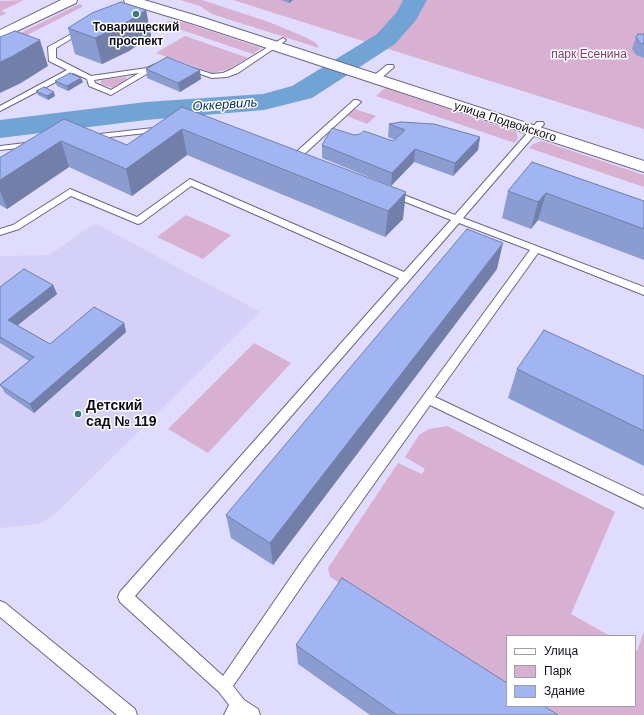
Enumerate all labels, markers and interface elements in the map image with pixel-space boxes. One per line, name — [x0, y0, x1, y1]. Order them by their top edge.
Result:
marker: Товарищеский проспект — [131, 9, 141, 19]
place label: Товарищеский проспект — [93, 21, 179, 49]
park label: парк Есенина — [551, 48, 627, 62]
water label: Оккервиль — [192, 95, 258, 115]
street label: улица Подвойского — [452, 99, 558, 145]
place label: Детский сад № 119 — [86, 398, 157, 430]
marker: Детский сад № 119 — [73, 409, 83, 419]
legend — [506, 635, 636, 707]
text: Улица — [544, 644, 578, 658]
text: Парк — [544, 664, 571, 678]
text: Здание — [544, 684, 585, 698]

